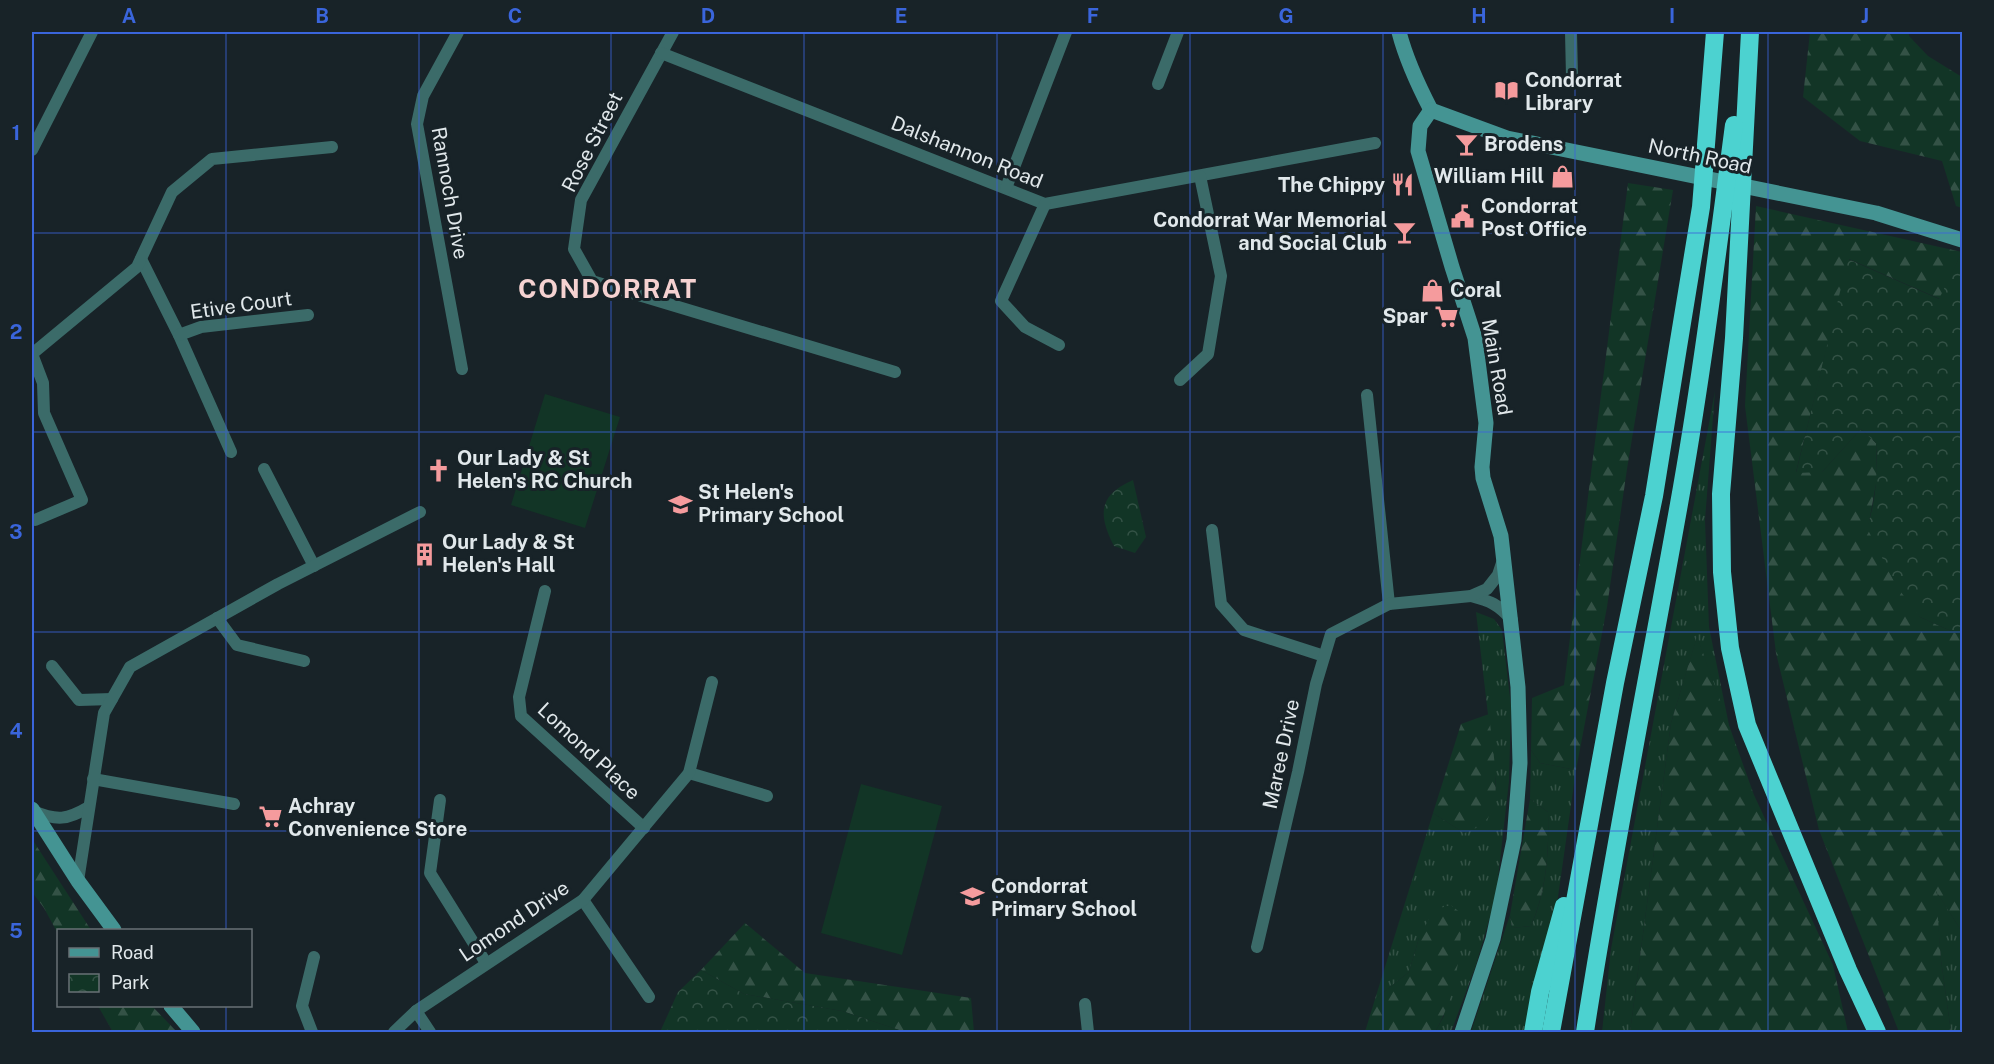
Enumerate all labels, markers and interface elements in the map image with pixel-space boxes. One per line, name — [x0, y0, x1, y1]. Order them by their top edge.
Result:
text: A — [122, 4, 136, 28]
text: B — [315, 4, 329, 28]
text: C — [508, 4, 522, 28]
text: D — [701, 4, 715, 28]
text: E — [895, 4, 907, 28]
text: F — [1087, 4, 1099, 28]
text: G — [1278, 4, 1294, 28]
text: H — [1471, 4, 1487, 28]
text: I — [1669, 4, 1675, 28]
text: J — [1861, 4, 1869, 28]
place label: Condorrat Library — [1525, 68, 1622, 115]
library icon: Condorrat Library — [1494, 78, 1520, 104]
street label: Rose Street — [557, 88, 627, 196]
street label: Dalshannon Road — [888, 111, 1046, 193]
text: 1 — [12, 121, 20, 145]
street label: Rannoch Drive — [427, 125, 473, 261]
bar icon: Brodens — [1453, 131, 1479, 157]
place label: Brodens — [1484, 132, 1563, 156]
street label: North Road — [1646, 133, 1754, 179]
shop icon: William Hill — [1549, 163, 1575, 189]
place label: William Hill — [1434, 164, 1544, 188]
restaurant icon: The Chippy — [1390, 172, 1416, 198]
place label: The Chippy — [1278, 173, 1385, 197]
place label: Condorrat Post Office — [1481, 194, 1587, 241]
public building icon: Condorrat Post Office — [1450, 204, 1476, 230]
place label: Condorrat War Memorial and Social Club — [1153, 208, 1387, 255]
bar icon: Condorrat War Memorial and Social Club — [1392, 219, 1418, 245]
district label: CONDORRAT — [518, 273, 698, 304]
shop icon: Coral — [1419, 277, 1445, 303]
place label: Coral — [1450, 278, 1502, 302]
street label: Etive Court — [189, 286, 293, 324]
supermarket icon: Spar — [1433, 303, 1459, 329]
place label: Spar — [1383, 304, 1428, 328]
street label: Main Road — [1477, 317, 1517, 417]
text: 2 — [10, 320, 22, 344]
place label: Our Lady & St Helen's RC Church — [457, 446, 632, 493]
church icon: Our Lady & St Helen's RC Church — [426, 457, 452, 483]
place label: St Helen's Primary School — [698, 480, 844, 527]
school or university icon: St Helen's Primary School — [667, 491, 693, 517]
text: 3 — [9, 520, 23, 544]
place label: Our Lady & St Helen's Hall — [442, 530, 575, 577]
building icon: Our Lady & St Helen's Hall — [411, 541, 437, 567]
street label: Lomond Place — [533, 697, 645, 805]
street label: Maree Drive — [1258, 697, 1304, 811]
text: 4 — [9, 719, 23, 743]
place label: Achray Convenience Store — [288, 794, 467, 841]
supermarket icon: Achray Convenience Store — [257, 804, 283, 830]
place label: Condorrat Primary School — [991, 874, 1137, 921]
street label: Lomond Drive — [455, 875, 573, 967]
school or university icon: Condorrat Primary School — [960, 884, 986, 910]
text: 5 — [9, 919, 23, 943]
legend — [57, 929, 252, 1007]
text: Road — [111, 942, 154, 963]
text: Park — [111, 972, 149, 993]

